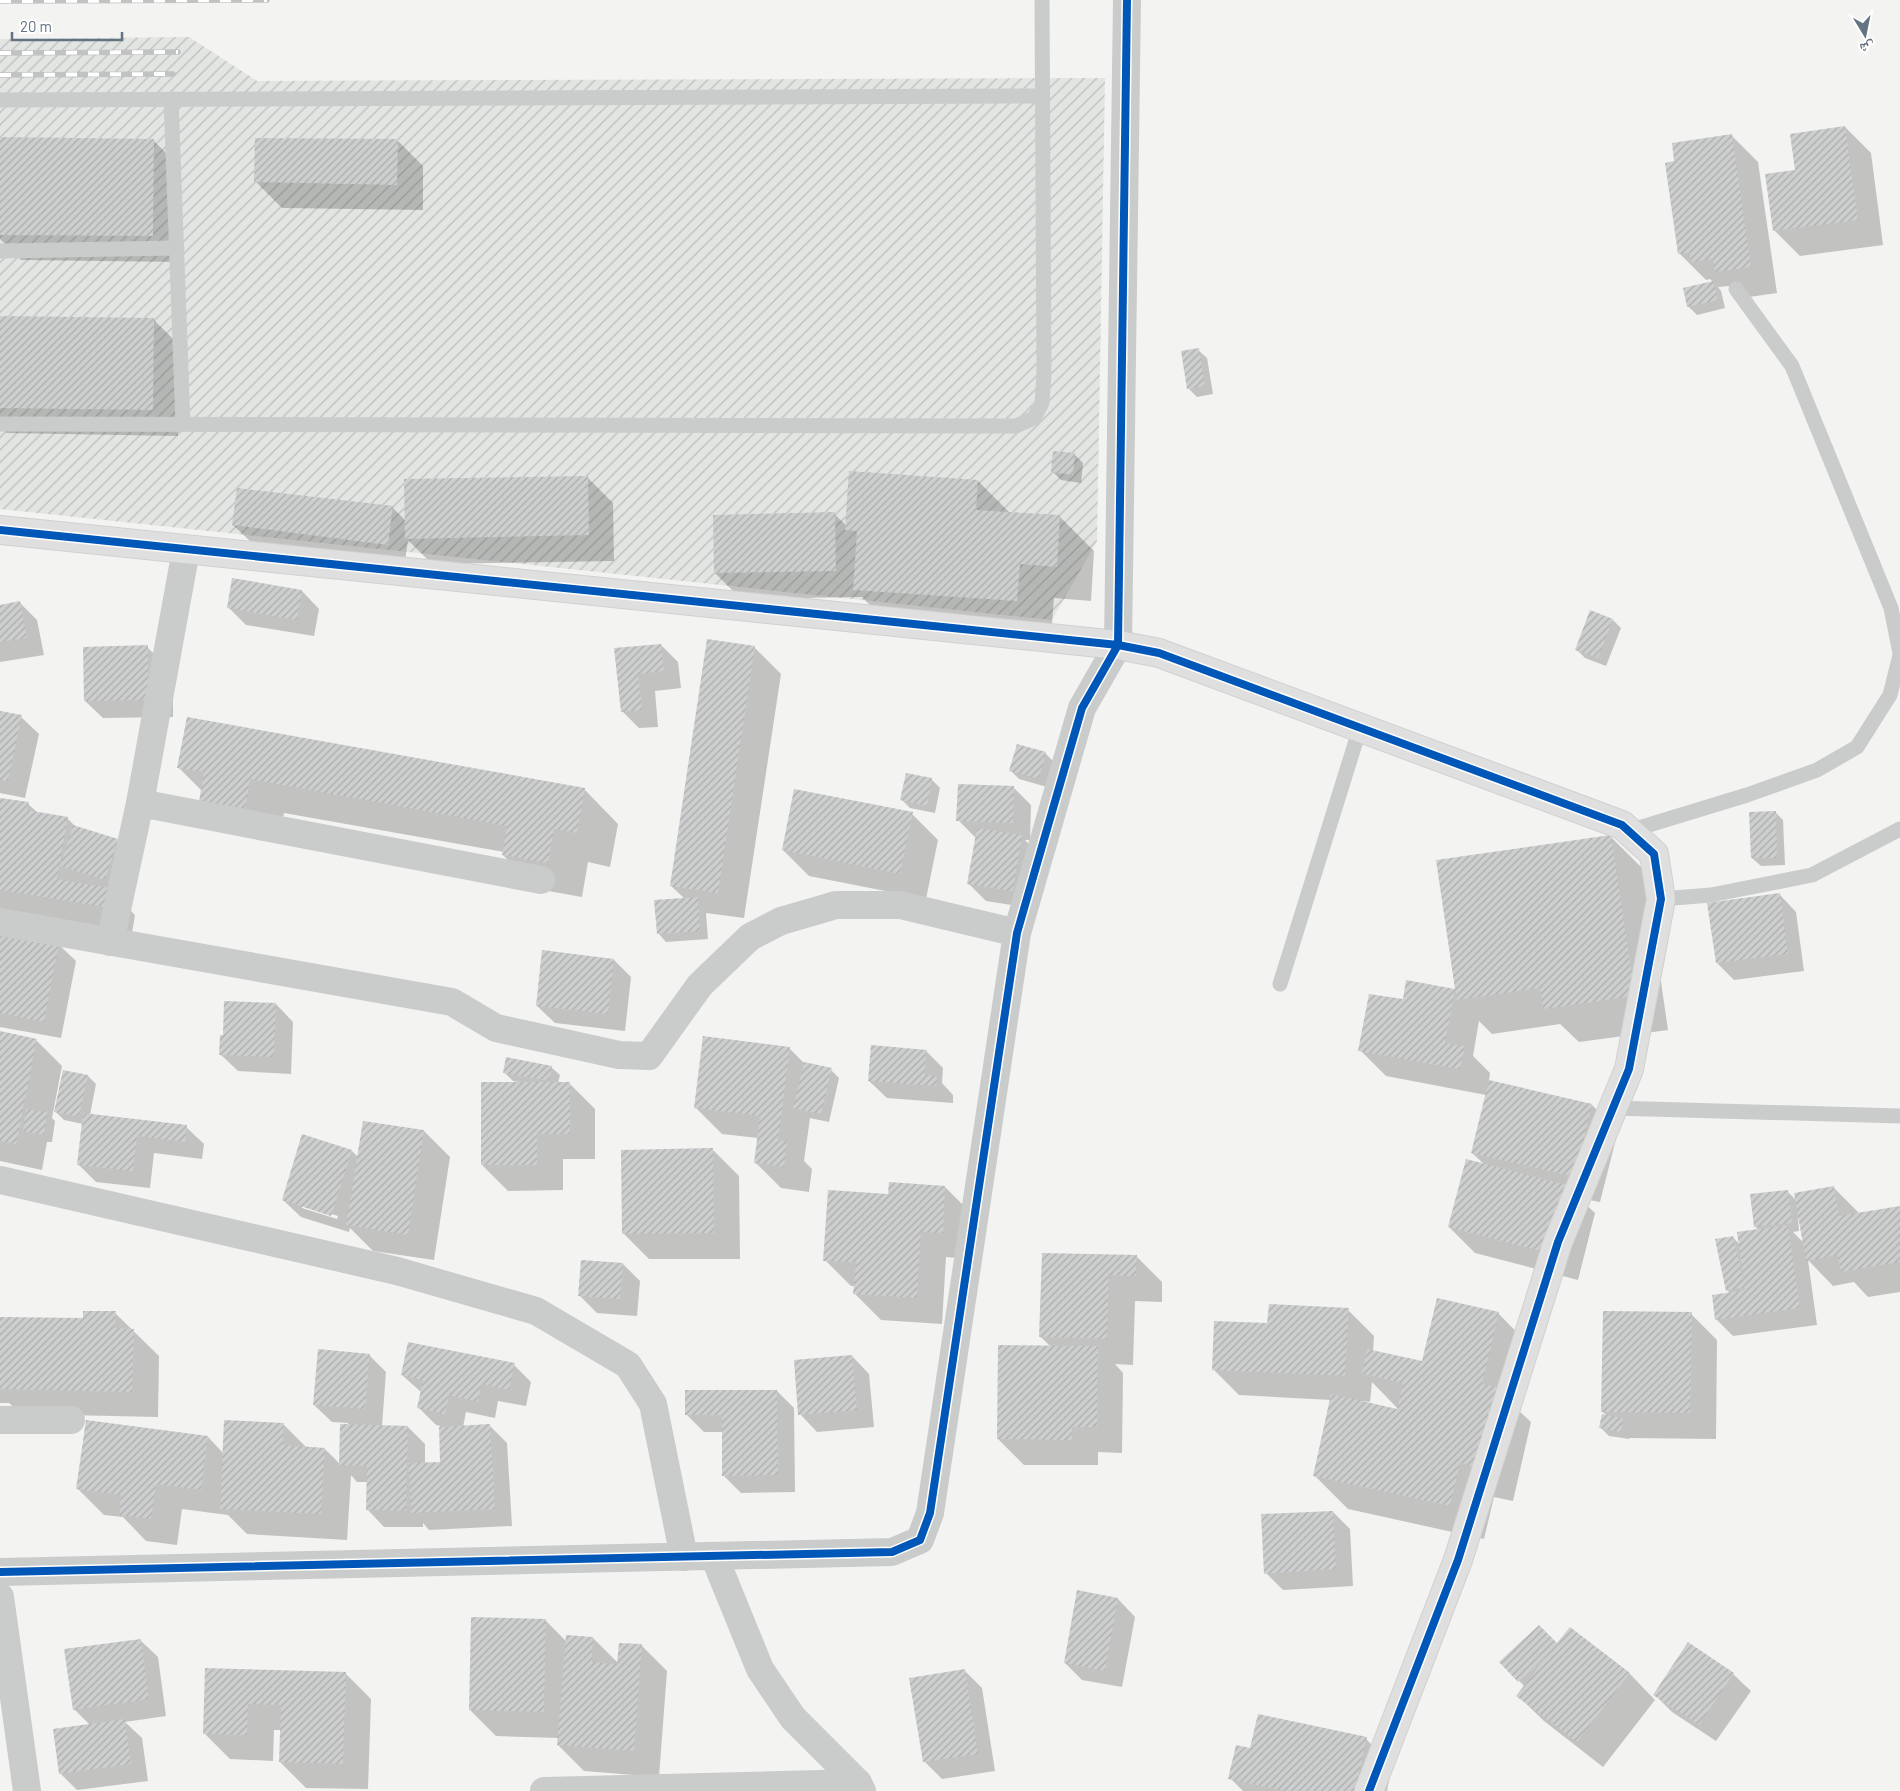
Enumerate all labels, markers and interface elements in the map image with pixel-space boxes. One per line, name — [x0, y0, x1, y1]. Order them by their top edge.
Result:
scale bar — [12, 10, 122, 42]
north arrow — [1840, 10, 1890, 60]
text: 20 m — [20, 17, 52, 35]
text: ش — [1858, 38, 1876, 58]

